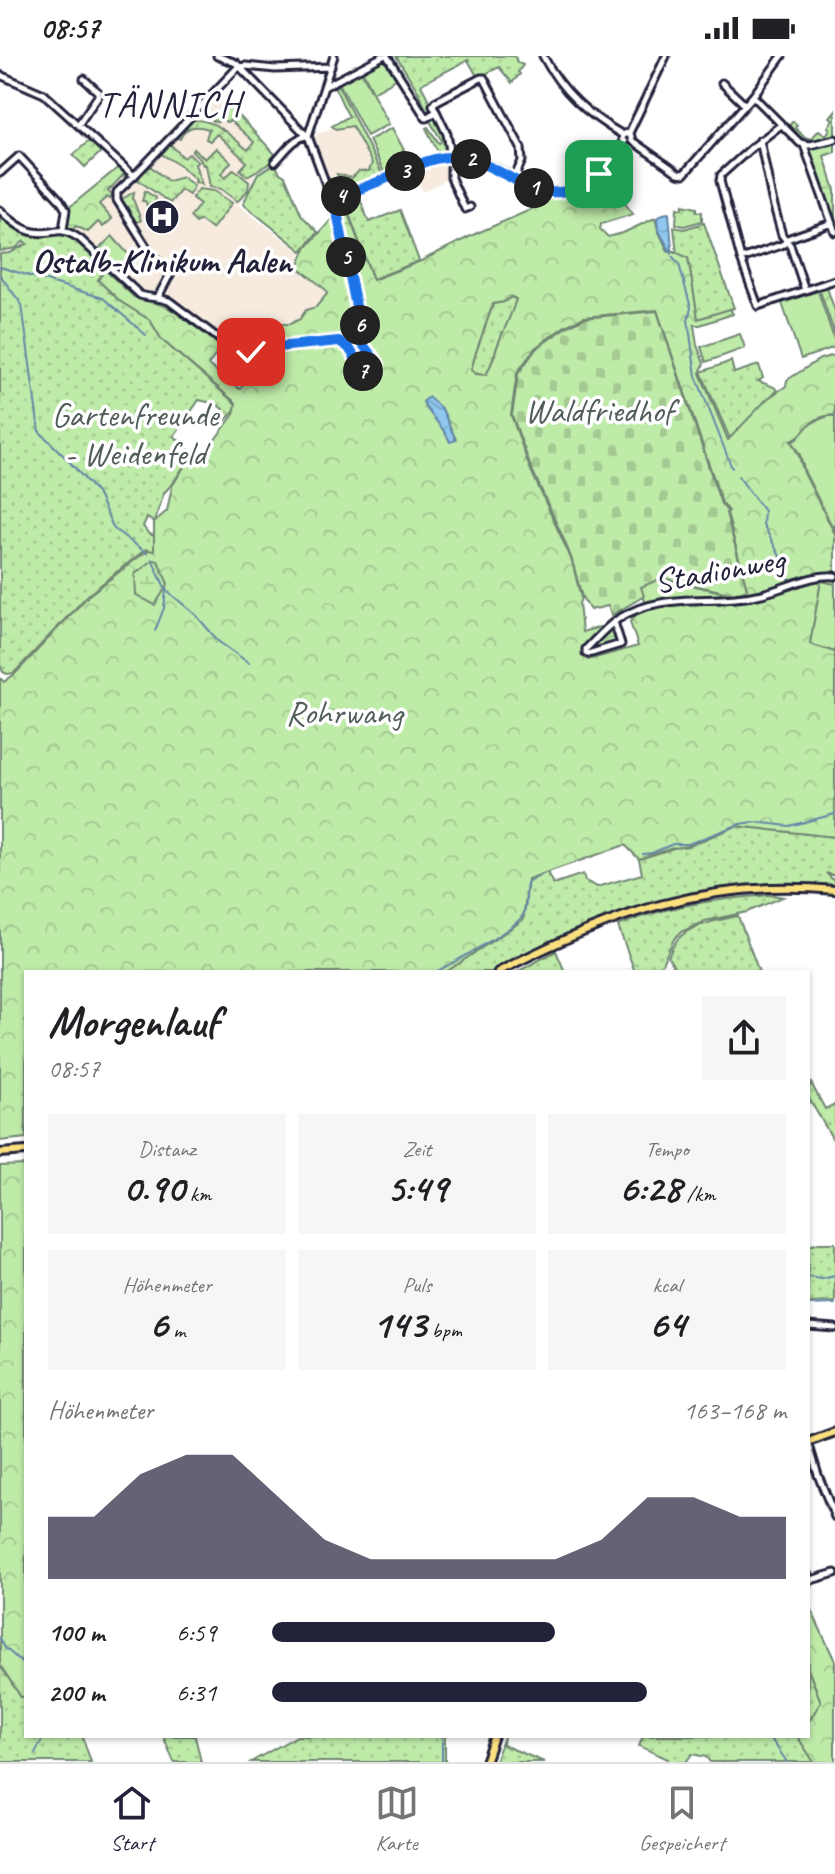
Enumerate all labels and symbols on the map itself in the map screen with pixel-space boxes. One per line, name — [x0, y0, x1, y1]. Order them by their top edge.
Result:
district label: TÄNNICH — [98, 81, 245, 127]
pin: 2 — [451, 139, 491, 179]
pin — [565, 140, 633, 208]
pin: 3 — [385, 151, 425, 191]
pin: 1 — [514, 168, 554, 208]
pin: 4 — [321, 176, 361, 216]
hospital icon: Ostalb-Klinikum Aalen — [143, 198, 181, 236]
pin: 5 — [326, 237, 366, 277]
place label: Ostalb-Klinikum Aalen — [32, 239, 294, 282]
pin: 6 — [340, 305, 380, 345]
pin — [217, 318, 285, 386]
pin: 7 — [343, 351, 383, 391]
park label: Waldfriedhof — [525, 389, 680, 432]
park label: Gartenfreunde - Weidenfeld — [52, 393, 220, 475]
street label: Stadionweg — [651, 537, 790, 603]
park label: Rohrwang — [286, 691, 405, 734]

